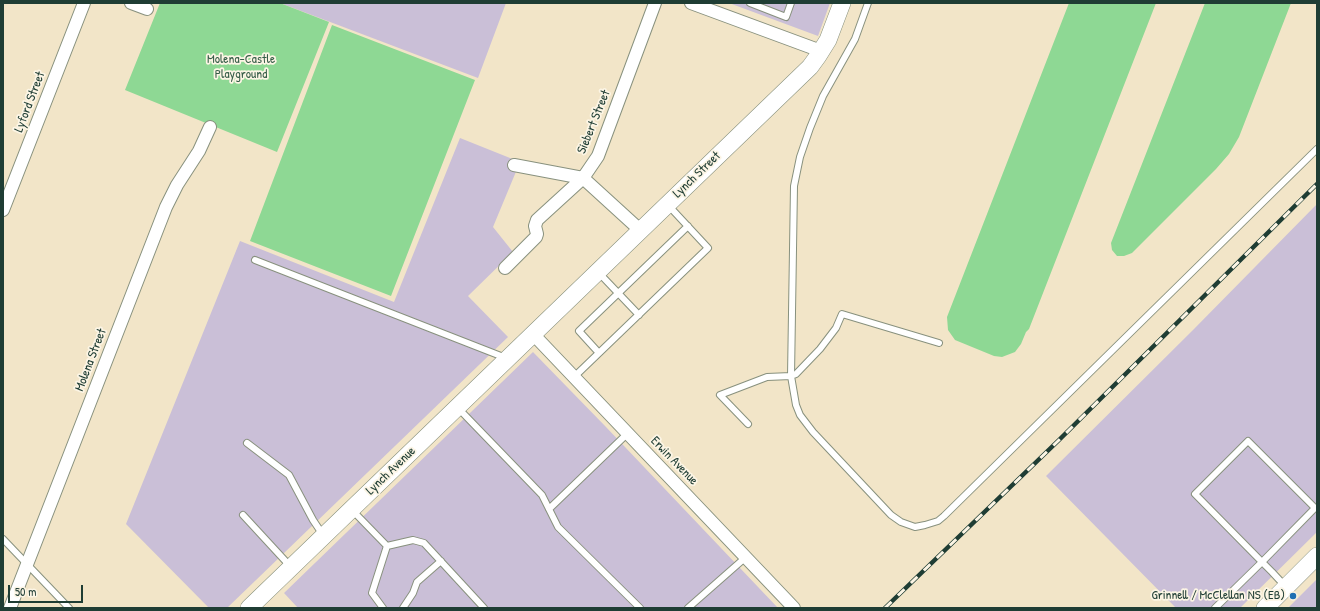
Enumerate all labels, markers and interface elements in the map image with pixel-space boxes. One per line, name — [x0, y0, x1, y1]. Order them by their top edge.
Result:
park label: Molena-Castle Playground — [207, 52, 275, 83]
street label: Lyford Street — [11, 70, 49, 134]
street label: Siebert Street — [574, 88, 614, 156]
street label: Lynch Street — [670, 149, 724, 201]
street label: Molena Street — [72, 326, 110, 394]
street label: Erwin Avenue — [647, 433, 701, 489]
street label: Lynch Avenue — [363, 444, 419, 498]
scale bar — [10, 577, 85, 603]
text: 50 m — [15, 583, 36, 600]
place label: Grinnell / McClellan NS (EB) — [1151, 588, 1285, 604]
marker: Grinnell / McClellan NS (EB) — [1288, 591, 1298, 601]

